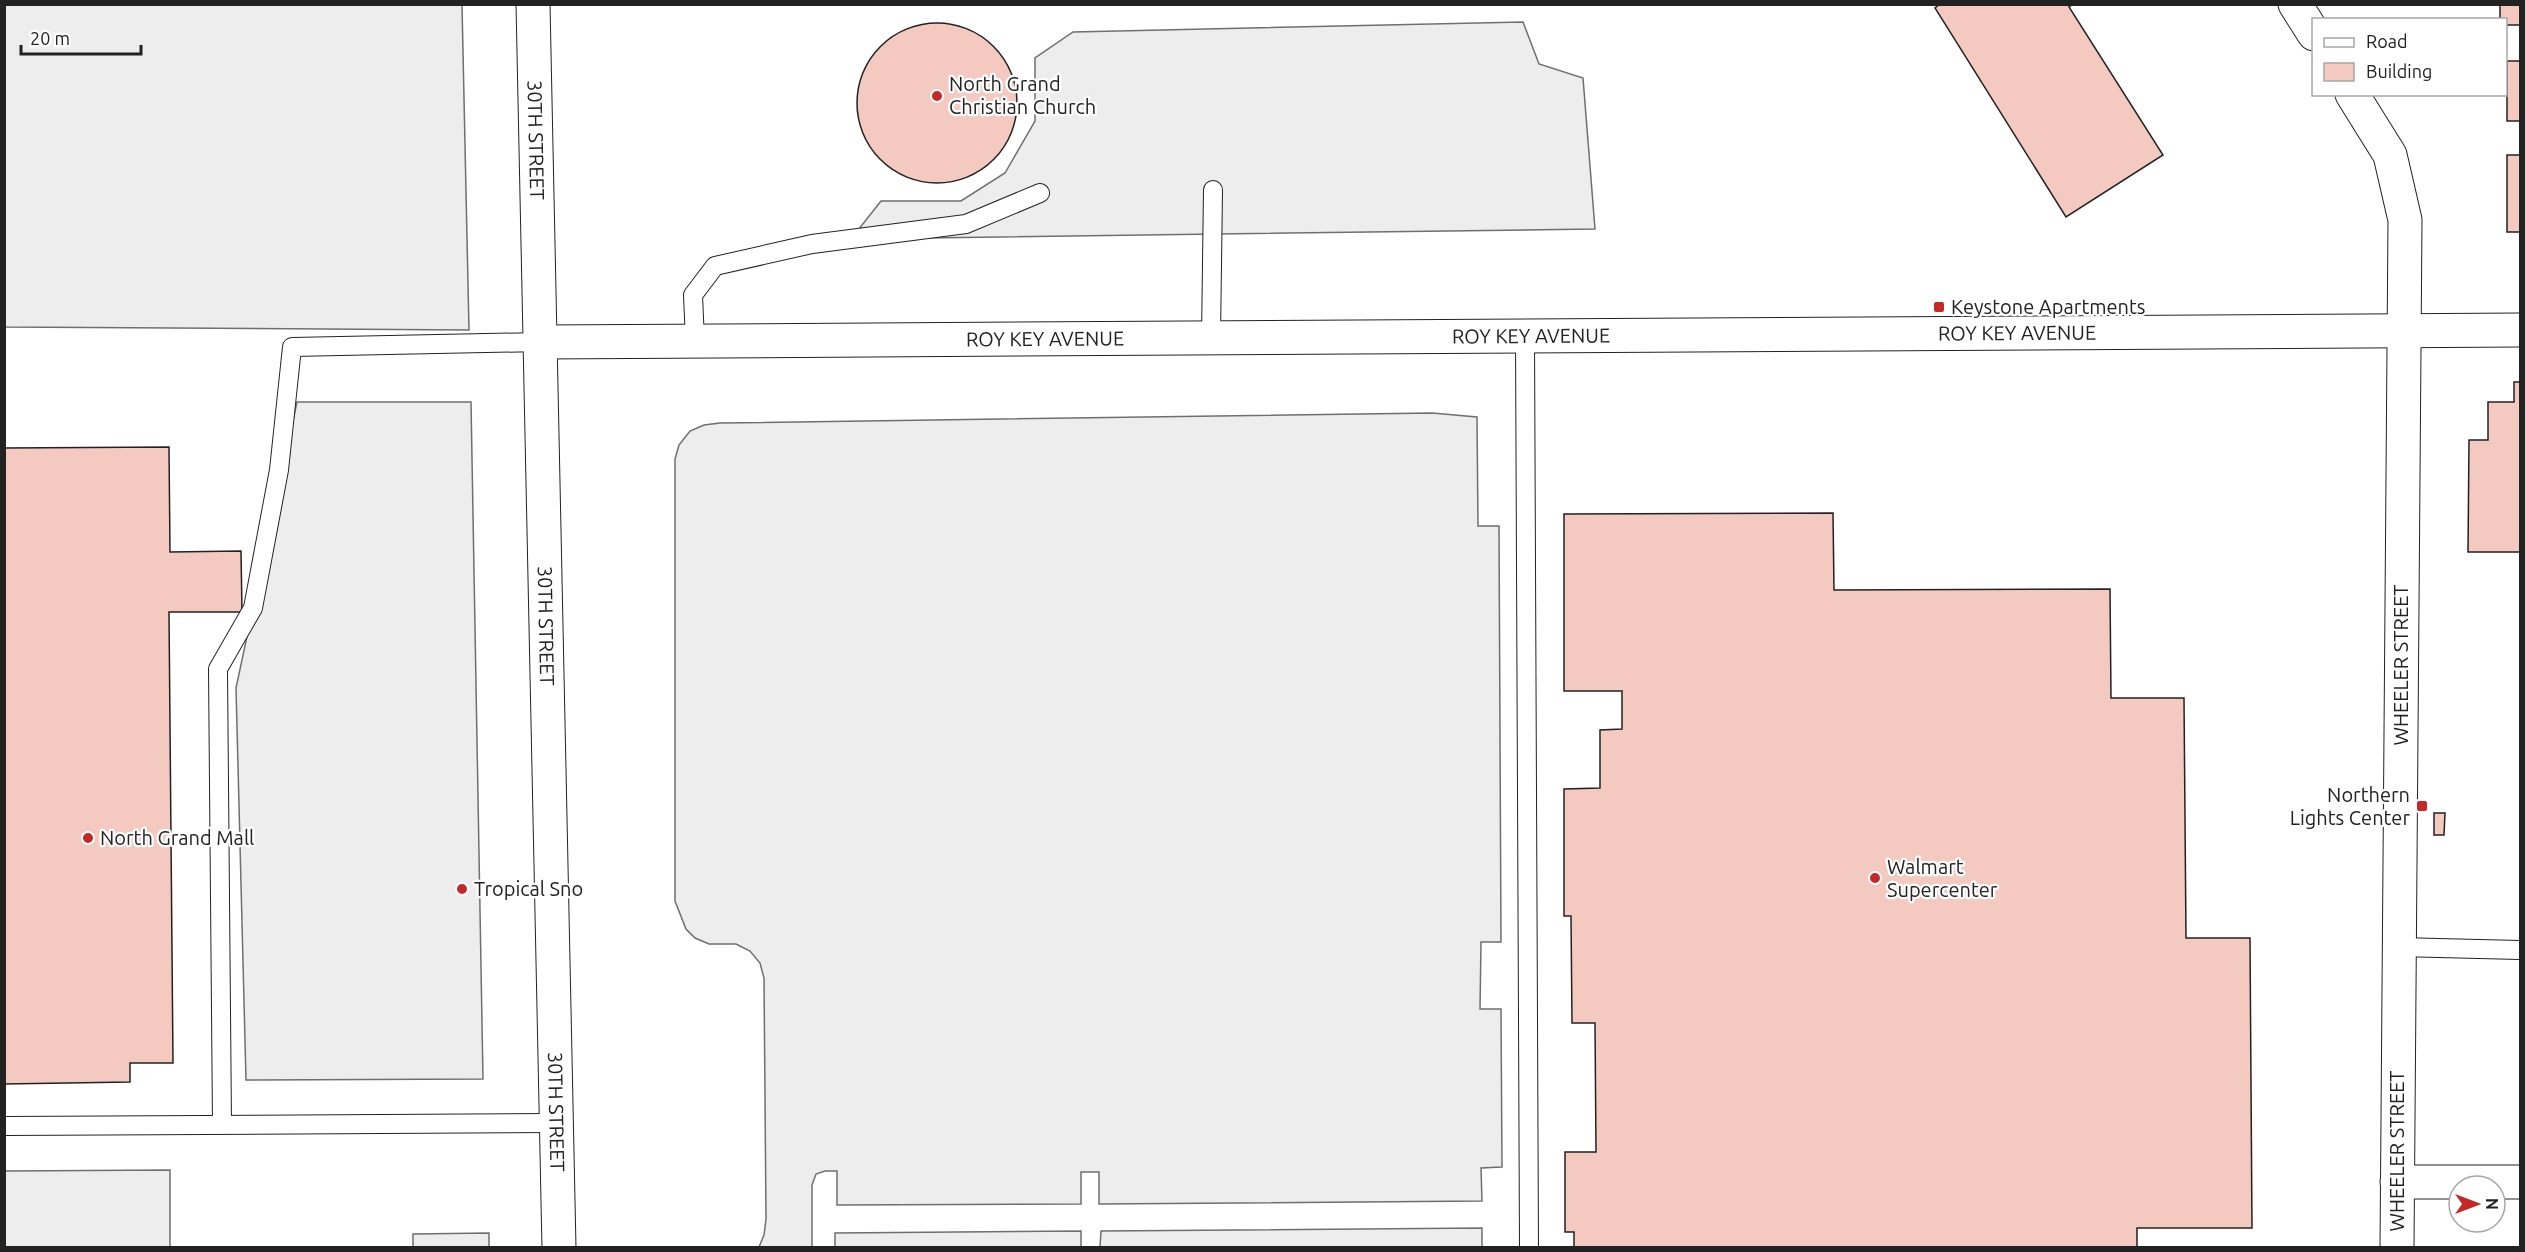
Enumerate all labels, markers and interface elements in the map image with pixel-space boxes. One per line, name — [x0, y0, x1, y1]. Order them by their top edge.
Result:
scale bar — [21, 18, 141, 56]
legend — [2312, 18, 2507, 96]
text: 20 m — [30, 28, 70, 48]
text: Road — [2366, 31, 2408, 51]
text: Building — [2366, 61, 2432, 81]
place label: North Grand Christian Church — [949, 72, 1096, 118]
street label: 30TH STREET — [524, 80, 549, 200]
marker: North Grand Christian Church — [930, 89, 944, 103]
place label: Keystone Apartments — [1951, 295, 2146, 318]
marker: Keystone Apartments — [1932, 300, 1946, 314]
street label: ROY KEY AVENUE — [1938, 321, 2096, 345]
street label: ROY KEY AVENUE — [1452, 324, 1610, 347]
street label: ROY KEY AVENUE — [966, 326, 1124, 350]
street label: 30TH STREET — [534, 566, 559, 686]
street label: WHEELER STREET — [2389, 585, 2412, 745]
place label: Northern Lights Center — [2290, 783, 2410, 829]
marker: Northern Lights Center — [2415, 799, 2429, 813]
place label: North Grand Mall — [100, 826, 254, 849]
marker: North Grand Mall — [81, 831, 95, 845]
place label: Walmart Supercenter — [1887, 855, 1998, 901]
marker: Walmart Supercenter — [1868, 871, 1882, 885]
place label: Tropical Sno — [474, 877, 583, 900]
marker: Tropical Sno — [455, 882, 469, 896]
street label: 30TH STREET — [544, 1052, 569, 1172]
street label: WHEELER STREET — [2385, 1071, 2408, 1231]
north arrow — [2447, 1174, 2507, 1234]
text: N — [2483, 1198, 2501, 1210]

